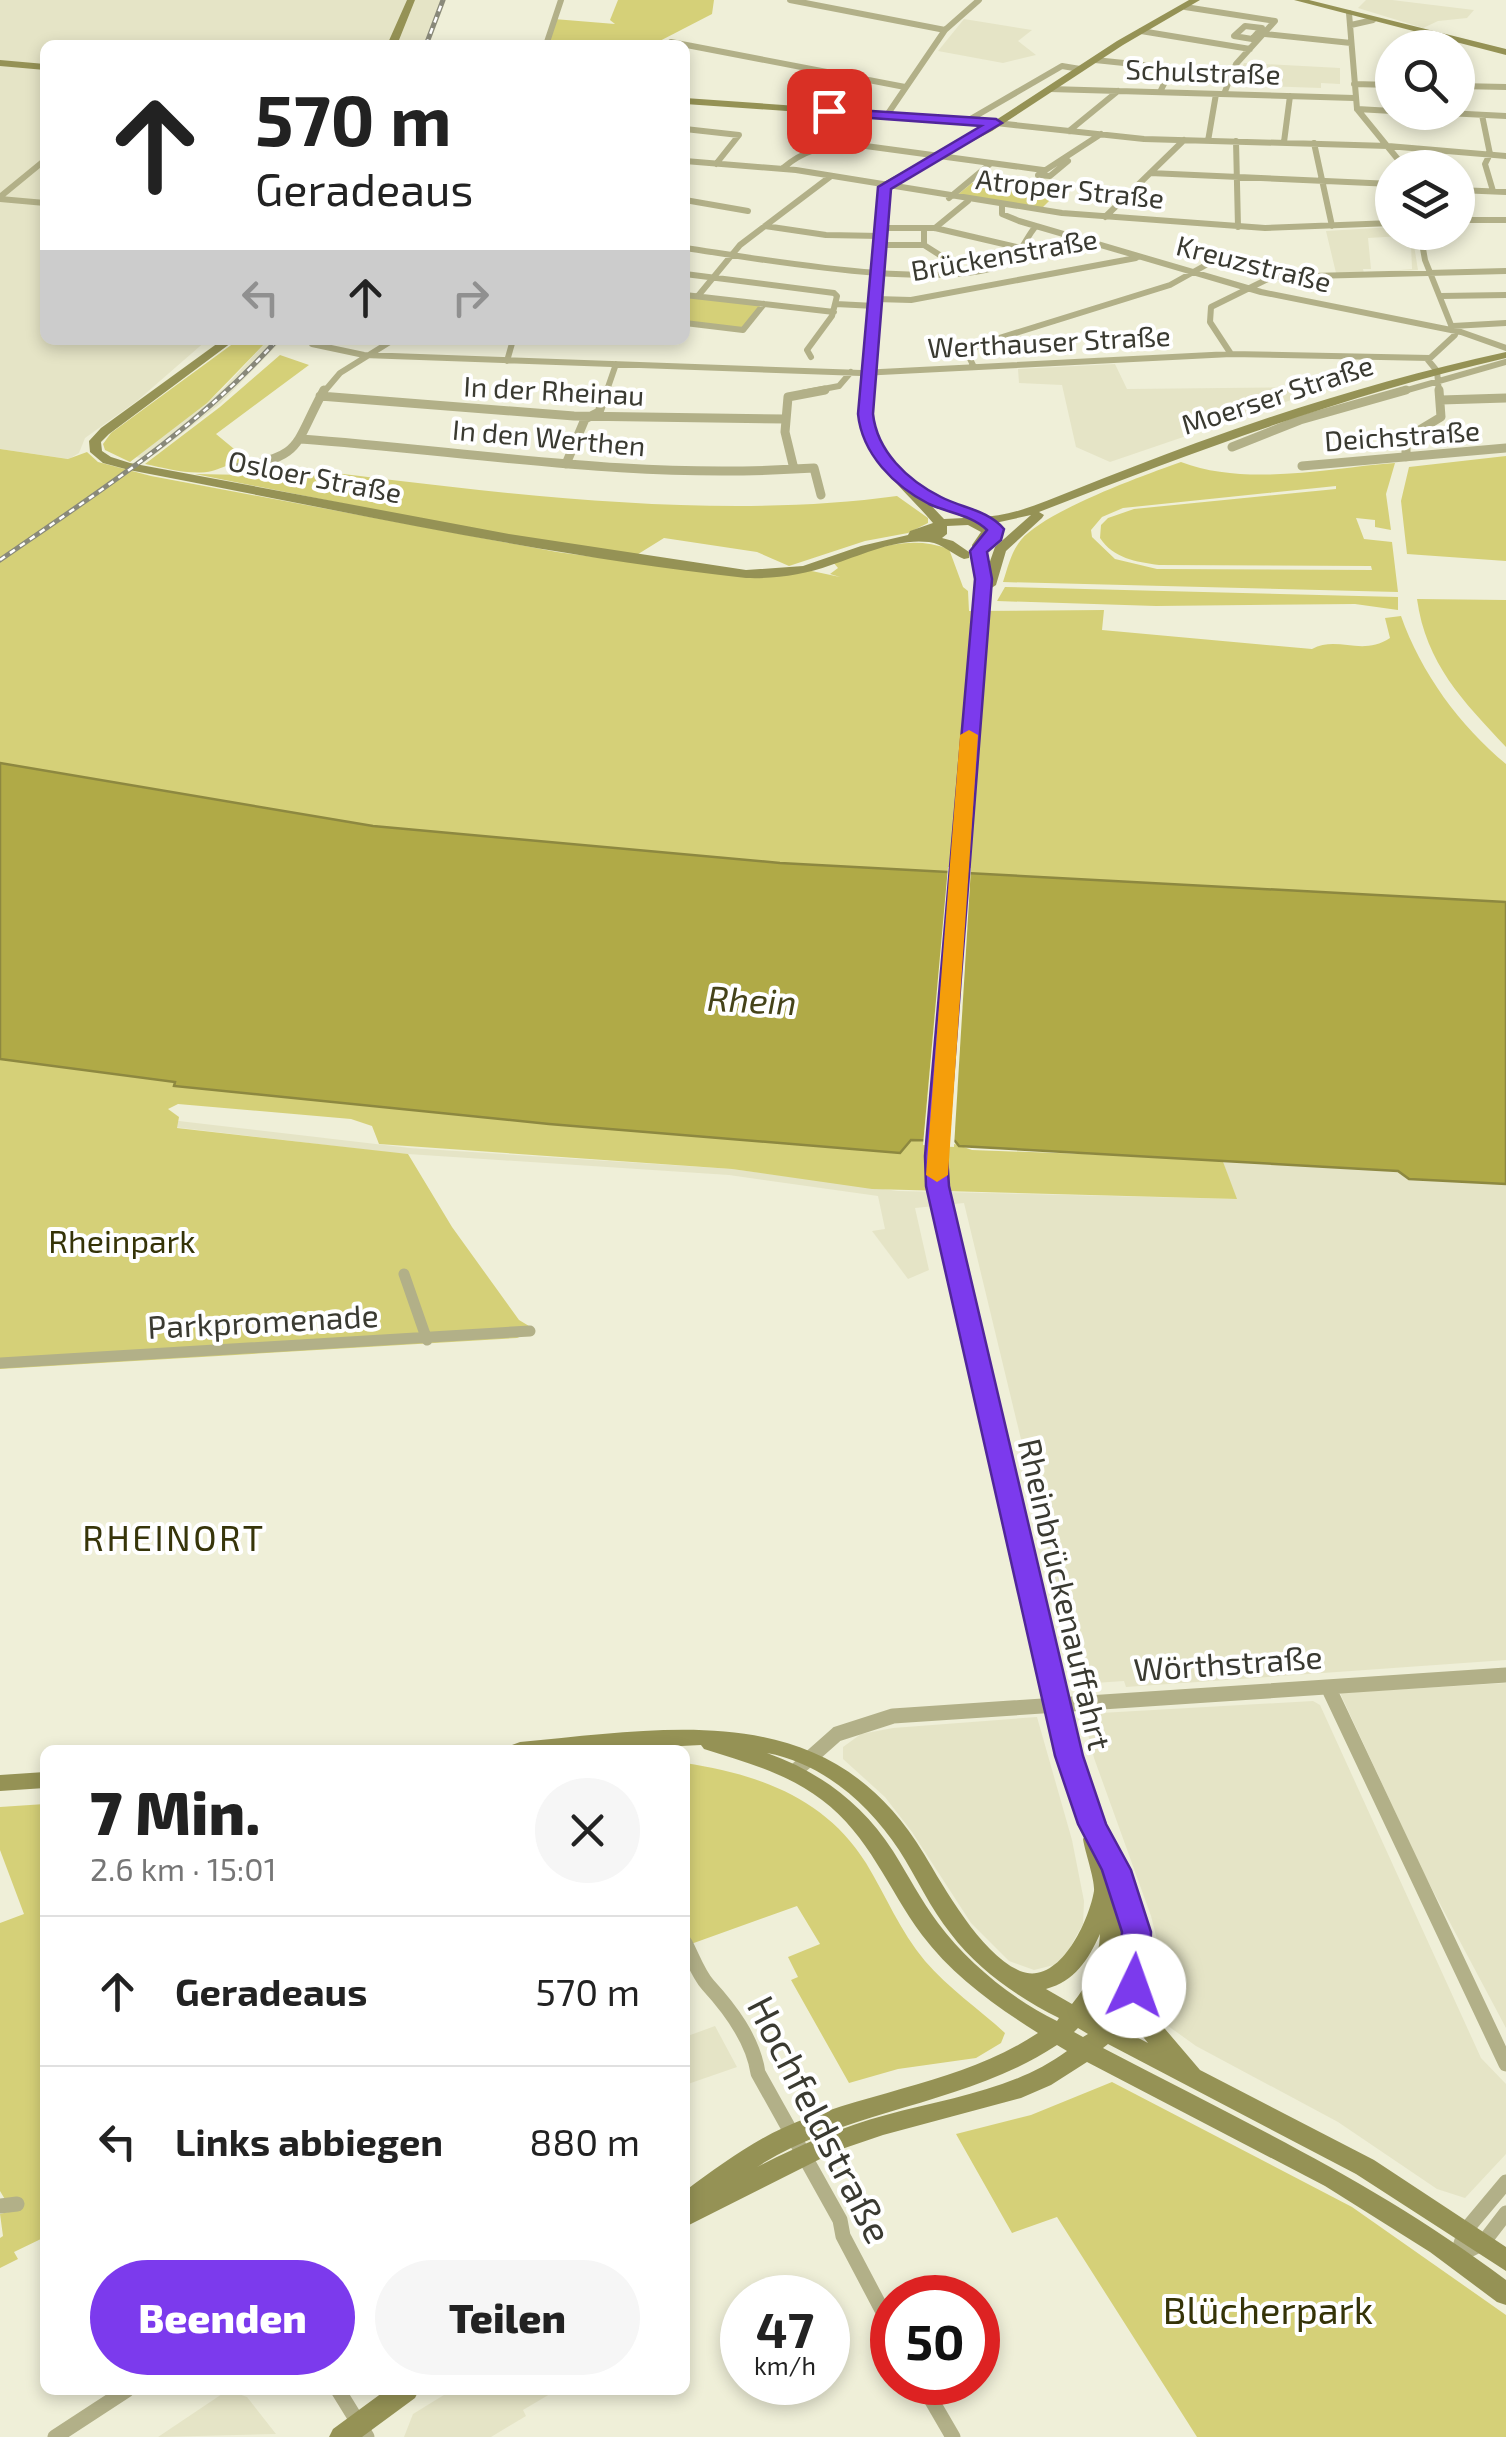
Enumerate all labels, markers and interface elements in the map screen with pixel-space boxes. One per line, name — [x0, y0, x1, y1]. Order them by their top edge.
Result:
map controls — [1375, 30, 1475, 250]
button: search — [1375, 30, 1475, 130]
street label: Schulstraße — [1125, 51, 1281, 91]
pin — [787, 69, 872, 154]
text: 570 m — [255, 76, 452, 160]
icon: ahead — [90, 80, 220, 210]
icon: arrive — [802, 84, 857, 139]
button: layers — [1375, 150, 1475, 250]
text: Geradeaus — [255, 161, 473, 215]
street label: Atroper Straße — [974, 161, 1166, 215]
street label: Brückenstraße — [908, 221, 1100, 287]
street label: Kreuzstraße — [1173, 227, 1335, 299]
icon: left — [233, 270, 288, 325]
icon: ahead — [338, 270, 393, 325]
icon: right — [443, 270, 498, 325]
street label: Werthauser Straße — [927, 318, 1171, 364]
street label: Moerser Straße — [1177, 347, 1377, 441]
street label: In der Rheinau — [463, 368, 645, 412]
street label: In den Werthen — [451, 412, 647, 462]
street label: Deichstraße — [1323, 413, 1481, 457]
street label: Osloer Straße — [225, 443, 405, 509]
water label: Rhein — [706, 976, 798, 1022]
park label: Rheinpark — [48, 1221, 196, 1259]
street label: Parkpromenade — [146, 1295, 380, 1345]
street label: Rheinbrückenauffahrt — [1012, 1435, 1120, 1753]
district label: RHEINORT — [82, 1516, 266, 1558]
street label: Wörthstraße — [1132, 1636, 1324, 1688]
text: 7 Min. — [90, 1775, 260, 1847]
button: close — [535, 1778, 640, 1883]
text: 2.6 km · 15:01 — [90, 1849, 276, 1887]
position arrow — [1082, 1934, 1186, 2038]
icon: ahead — [90, 1964, 145, 2019]
text: Geradeaus — [175, 1968, 367, 2014]
text: 570 m — [535, 1968, 640, 2014]
street label: Hochfeldstraße — [739, 1988, 903, 2250]
icon: left — [90, 2114, 145, 2169]
text: Links abbiegen — [175, 2118, 443, 2164]
text: 880 m — [529, 2118, 640, 2164]
button: Beenden — [90, 2260, 355, 2375]
button: Teilen — [375, 2260, 640, 2375]
speed limit sign: 50 — [870, 2275, 1000, 2405]
park label: Blücherpark — [1163, 2286, 1373, 2332]
text: 47 — [756, 2298, 814, 2358]
text: km/h — [754, 2350, 816, 2380]

